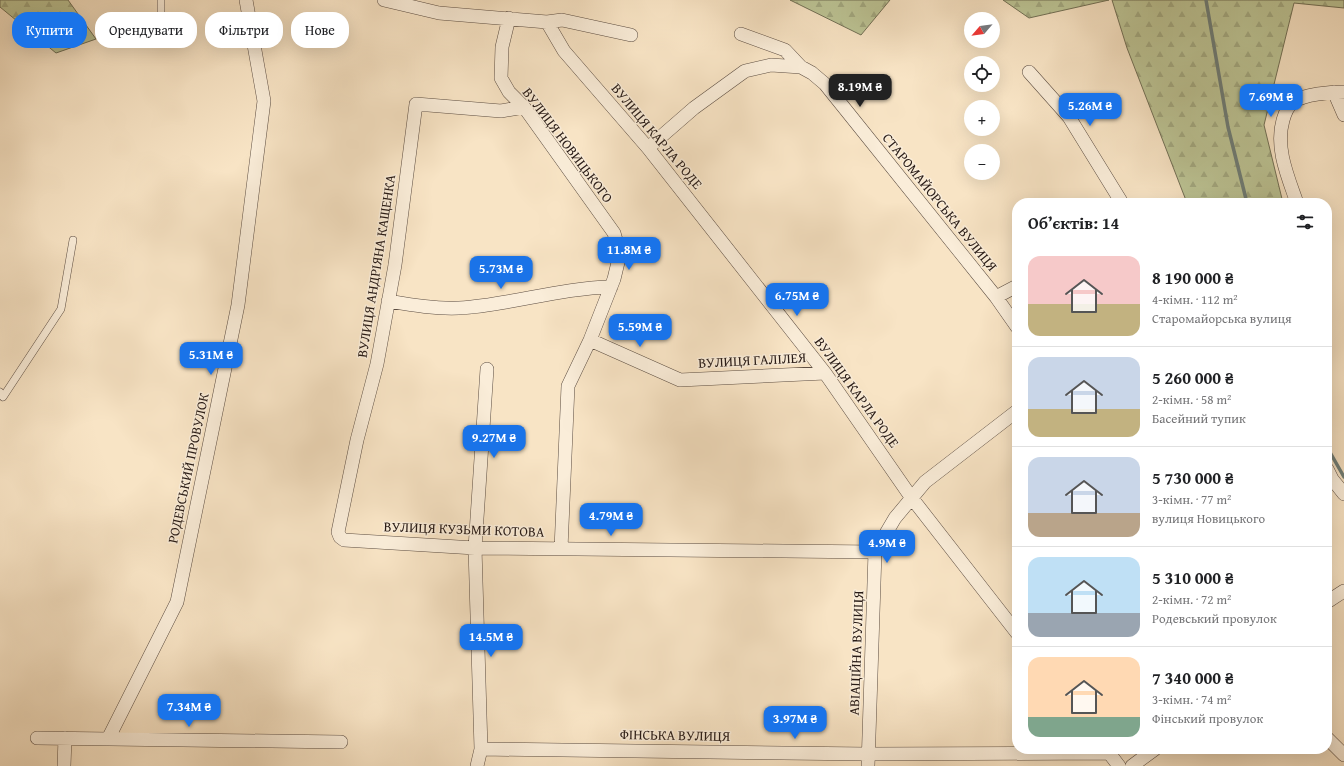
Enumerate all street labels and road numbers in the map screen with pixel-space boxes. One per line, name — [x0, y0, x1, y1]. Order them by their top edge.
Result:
street label: ВУЛИЦЯ КАРЛА РОДЕ — [607, 79, 707, 193]
street label: ВУЛИЦЯ НОВИЦЬКОГО — [518, 83, 618, 207]
street label: СТАРОМАЙОРСЬКА ВУЛИЦЯ — [878, 129, 1002, 275]
street label: ВУЛИЦЯ АНДРІЯНА КАЩЕНКА — [352, 172, 400, 359]
street label: ВУЛИЦЯ КАРЛА РОДЕ — [810, 333, 904, 451]
street label: ВУЛИЦЯ ГАЛІЛЕЯ — [698, 347, 806, 373]
street label: РОДЕВСЬКИЙ ПРОВУЛОК — [162, 390, 214, 545]
street label: ВУЛИЦЯ КУЗЬМИ КОТОВА — [383, 516, 545, 542]
street label: АВІАЦІЙНА ВУЛИЦЯ — [844, 590, 868, 716]
street label: ФІНСЬКА ВУЛИЦЯ — [620, 724, 730, 746]

